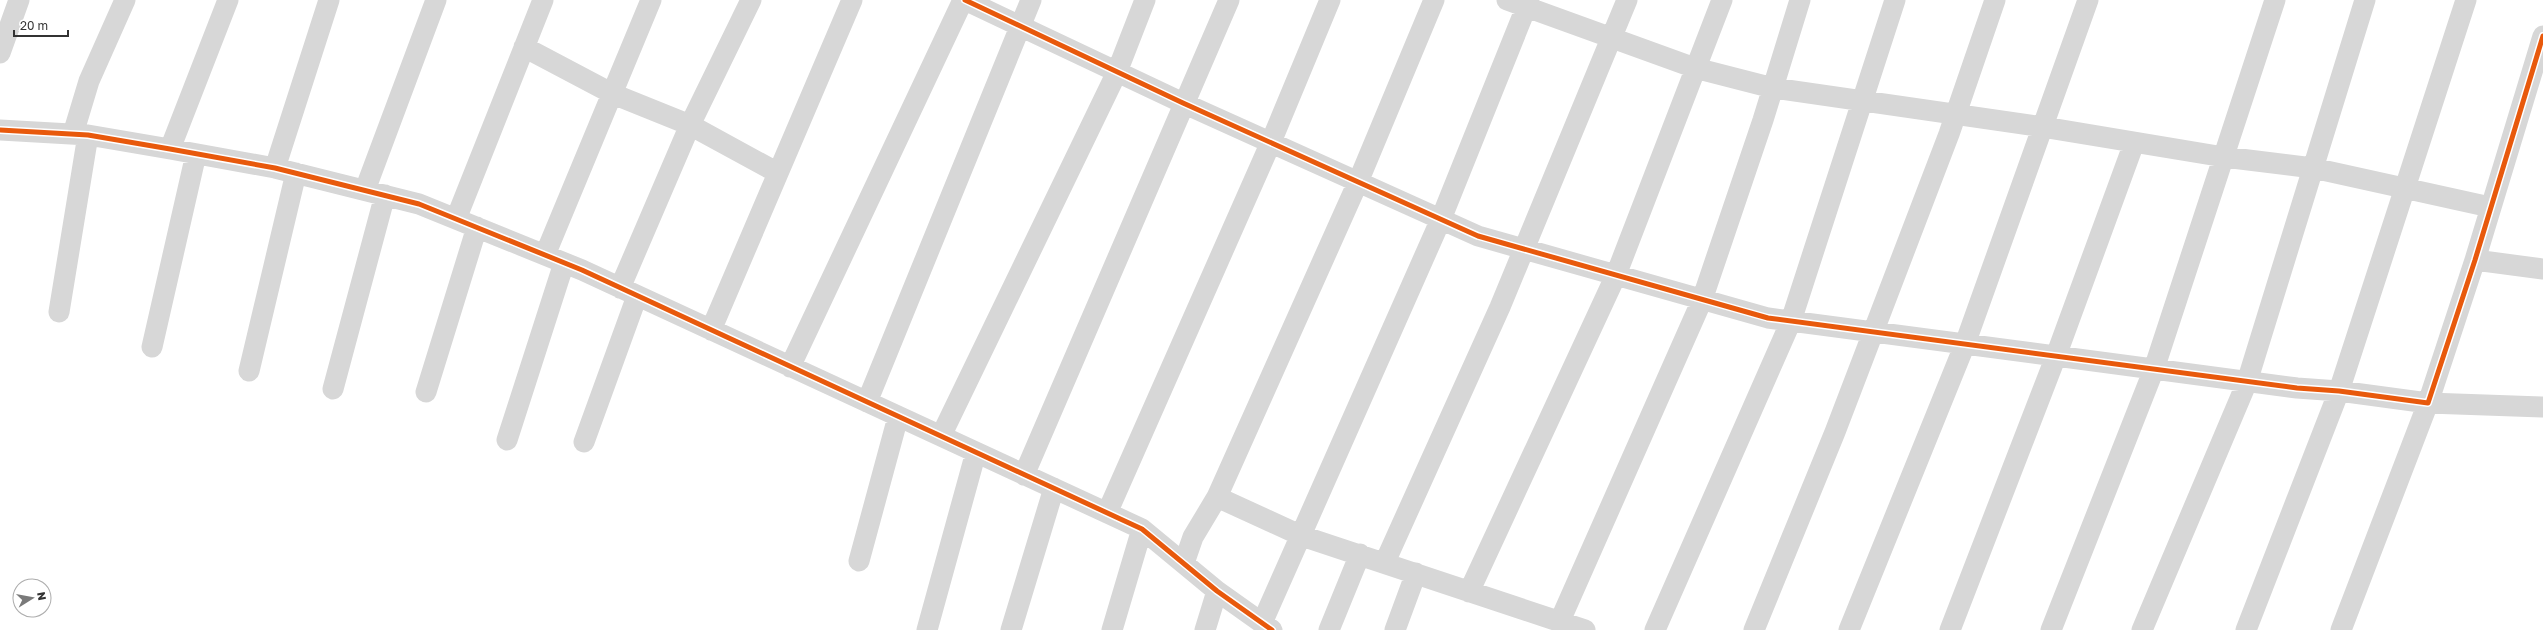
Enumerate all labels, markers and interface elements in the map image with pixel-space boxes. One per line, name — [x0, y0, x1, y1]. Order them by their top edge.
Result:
scale bar — [14, 12, 68, 38]
text: 20 m — [20, 18, 48, 33]
north arrow — [12, 578, 52, 618]
text: N — [35, 591, 49, 601]

